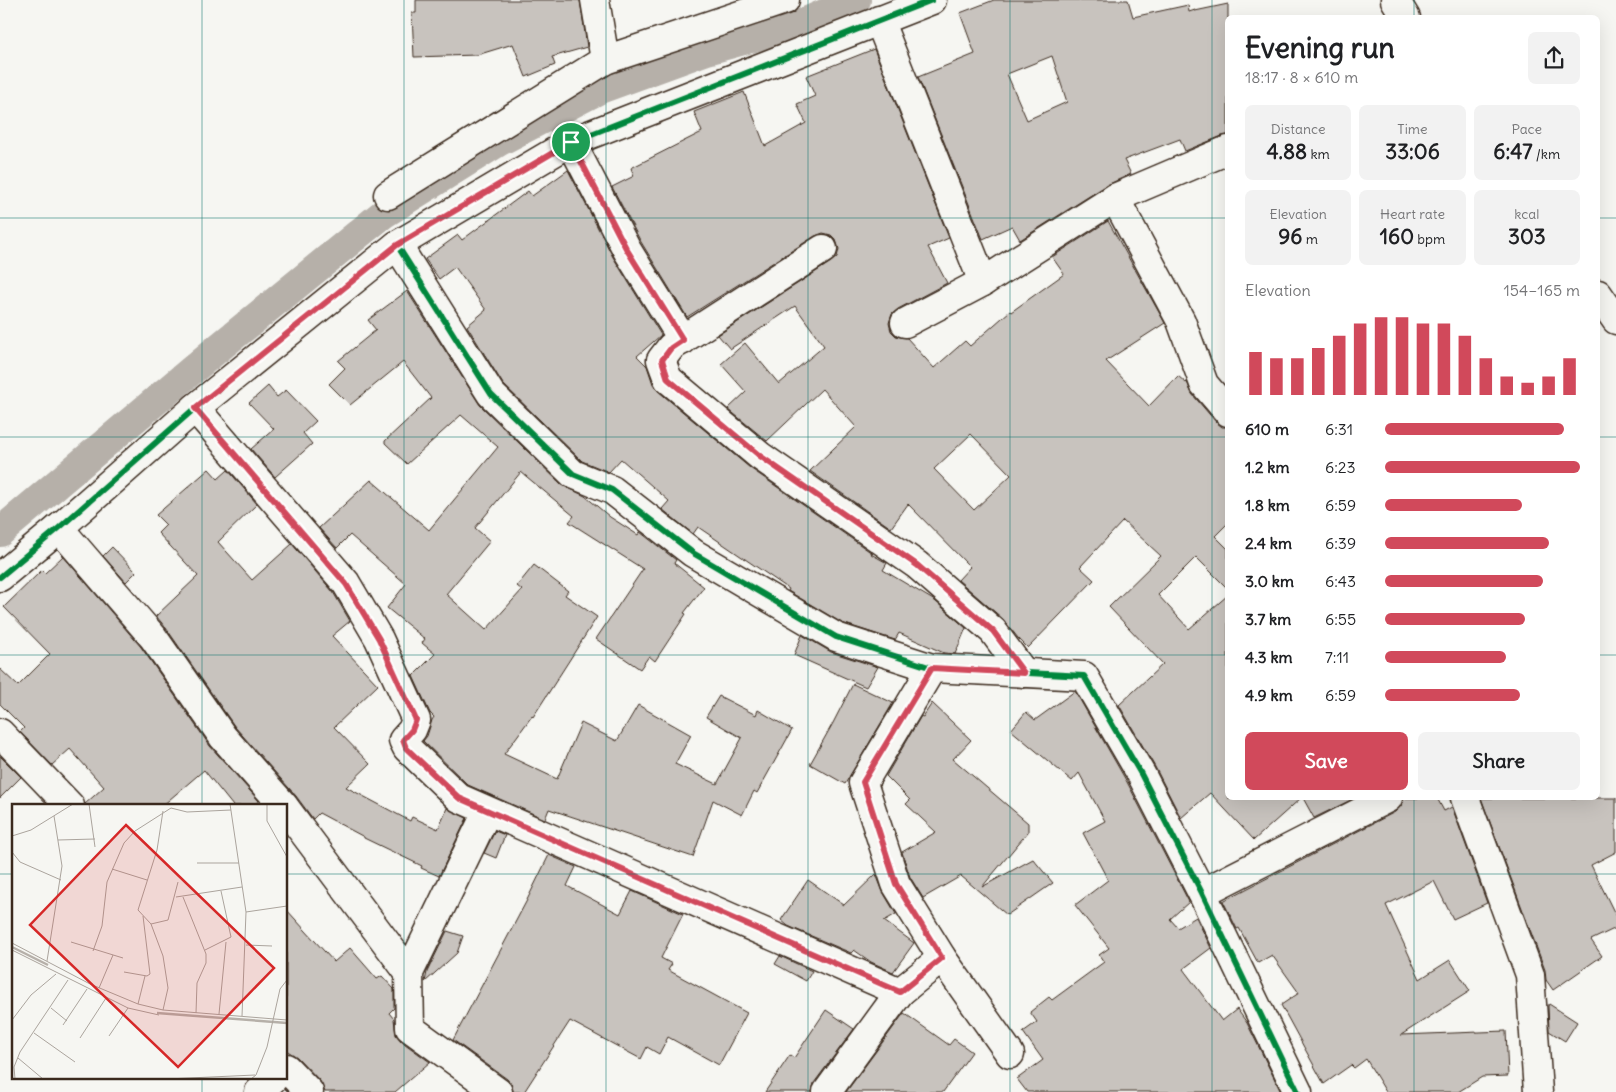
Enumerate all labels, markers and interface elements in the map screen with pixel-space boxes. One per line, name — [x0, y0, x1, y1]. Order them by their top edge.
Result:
text: Evening run — [1245, 30, 1395, 66]
button: share — [1528, 32, 1580, 84]
text: 18:17 · 8 × 610 m — [1245, 67, 1358, 87]
text: Distance — [1271, 120, 1326, 138]
text: Time — [1397, 120, 1428, 138]
text: Pace — [1512, 120, 1542, 138]
pin — [550, 121, 592, 163]
icon: arrive — [557, 128, 585, 156]
text: 4.88 — [1266, 138, 1307, 165]
text: 33:06 — [1385, 138, 1440, 165]
text: 6:47 — [1493, 138, 1532, 165]
text: km — [1307, 145, 1330, 163]
text: /km — [1532, 145, 1560, 163]
text: Elevation — [1269, 205, 1327, 223]
text: Heart rate — [1380, 205, 1445, 223]
text: kcal — [1514, 205, 1539, 223]
text: 96 — [1278, 223, 1302, 250]
text: 160 — [1380, 223, 1414, 250]
text: 303 — [1508, 223, 1546, 250]
text: m — [1302, 230, 1318, 248]
text: bpm — [1414, 230, 1445, 248]
text: Elevation — [1245, 280, 1311, 300]
text: 154–165 m — [1503, 280, 1580, 300]
text: 610 m — [1245, 419, 1289, 439]
text: 6:31 — [1325, 419, 1353, 439]
text: 1.2 km — [1245, 457, 1289, 477]
text: 6:23 — [1325, 457, 1356, 477]
text: 1.8 km — [1245, 495, 1290, 515]
text: 6:59 — [1325, 495, 1356, 515]
text: 2.4 km — [1245, 533, 1292, 553]
text: 6:39 — [1325, 533, 1356, 553]
text: 3.0 km — [1245, 571, 1294, 591]
text: 6:43 — [1325, 571, 1356, 591]
text: 3.7 km — [1245, 609, 1291, 629]
text: 6:55 — [1325, 609, 1356, 629]
text: 4.3 km — [1245, 647, 1293, 667]
text: 7:11 — [1325, 647, 1349, 667]
text: 4.9 km — [1245, 685, 1293, 705]
text: 6:59 — [1325, 685, 1356, 705]
button: Save — [1245, 732, 1408, 790]
button: Share — [1418, 732, 1580, 790]
inset map — [12, 804, 288, 1080]

